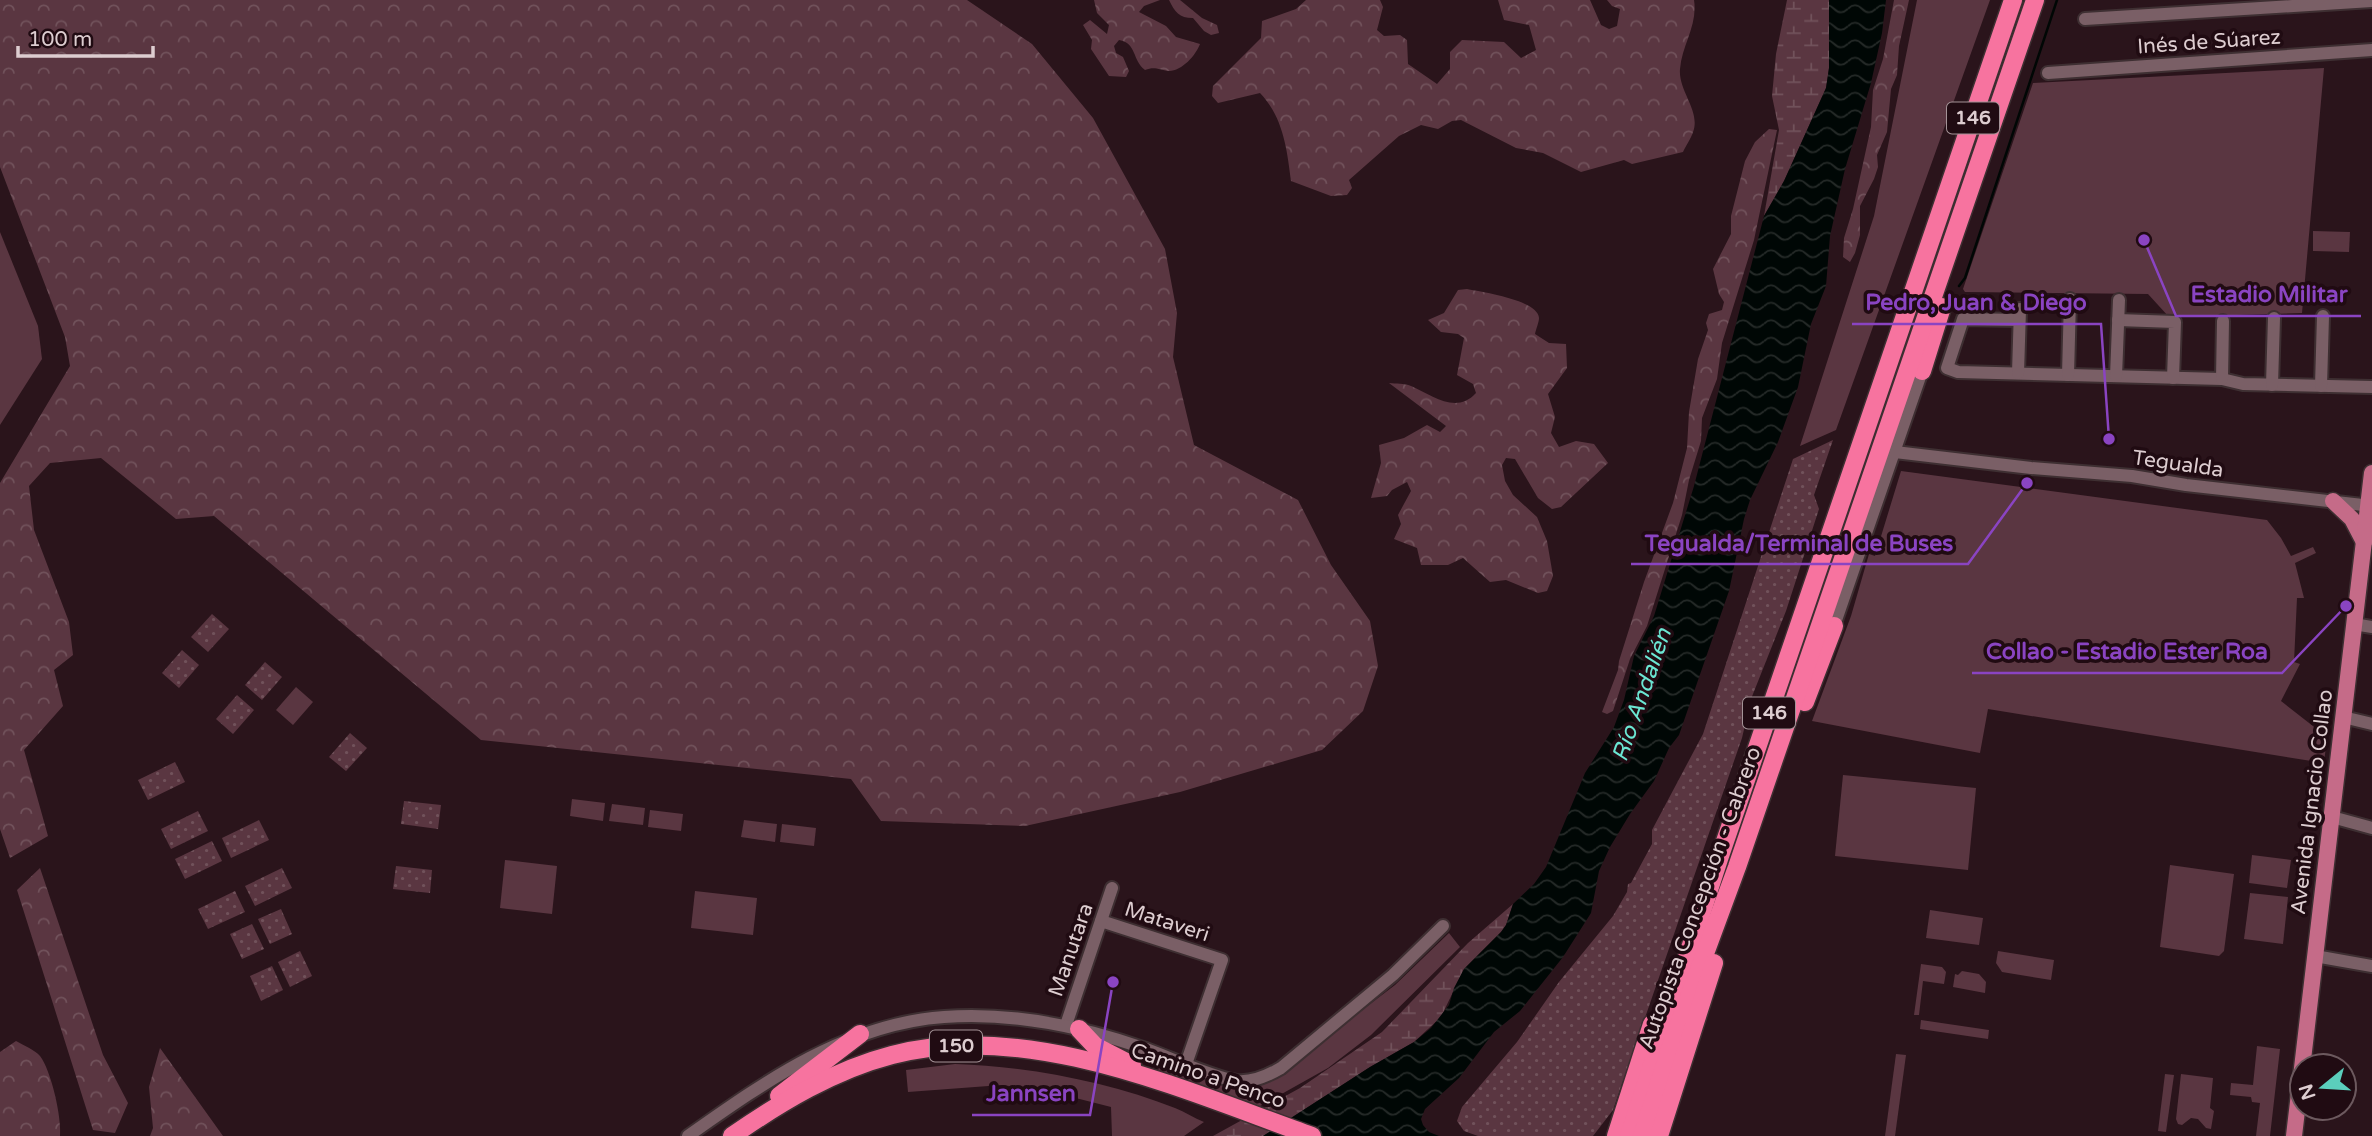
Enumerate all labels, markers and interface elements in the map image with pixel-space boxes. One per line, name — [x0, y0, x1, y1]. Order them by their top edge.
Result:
scale bar — [18, 14, 152, 58]
street label: Inés de Súarez — [2136, 25, 2282, 59]
text: 100 m — [28, 27, 92, 52]
road number: 146 — [1947, 102, 1999, 134]
callout: Estadio Militar — [2176, 272, 2361, 316]
callout: Pedro, Juan & Diego — [1852, 280, 2101, 324]
text: Estadio Militar — [2190, 281, 2349, 309]
text: Pedro, Juan & Diego — [1865, 289, 2087, 317]
street label: Tegualda — [2131, 445, 2225, 483]
callout: Tegualda/Terminal de Buses — [1631, 520, 1968, 564]
text: Tegualda/Terminal de Buses — [1644, 530, 1953, 558]
water label: Río Andalién — [1606, 624, 1678, 765]
callout: Collao - Estadio Ester Roa — [1972, 629, 2282, 673]
text: Collao - Estadio Ester Roa — [1986, 638, 2268, 666]
street label: Avenida Ignacio Collao — [2286, 688, 2338, 916]
road number: 146 — [1743, 698, 1795, 728]
street label: Autopista Concepción - Cabrero — [1634, 743, 1766, 1053]
street label: Mataveri — [1121, 897, 1213, 947]
street label: Manutara — [1043, 900, 1099, 1000]
road number: 150 — [930, 1030, 982, 1062]
street label: Camino a Penco — [1128, 1038, 1288, 1114]
north arrow — [2288, 1052, 2358, 1122]
callout: Jannsen — [972, 1071, 1090, 1115]
text: Jannsen — [985, 1080, 1076, 1108]
text: N — [2295, 1081, 2321, 1103]

